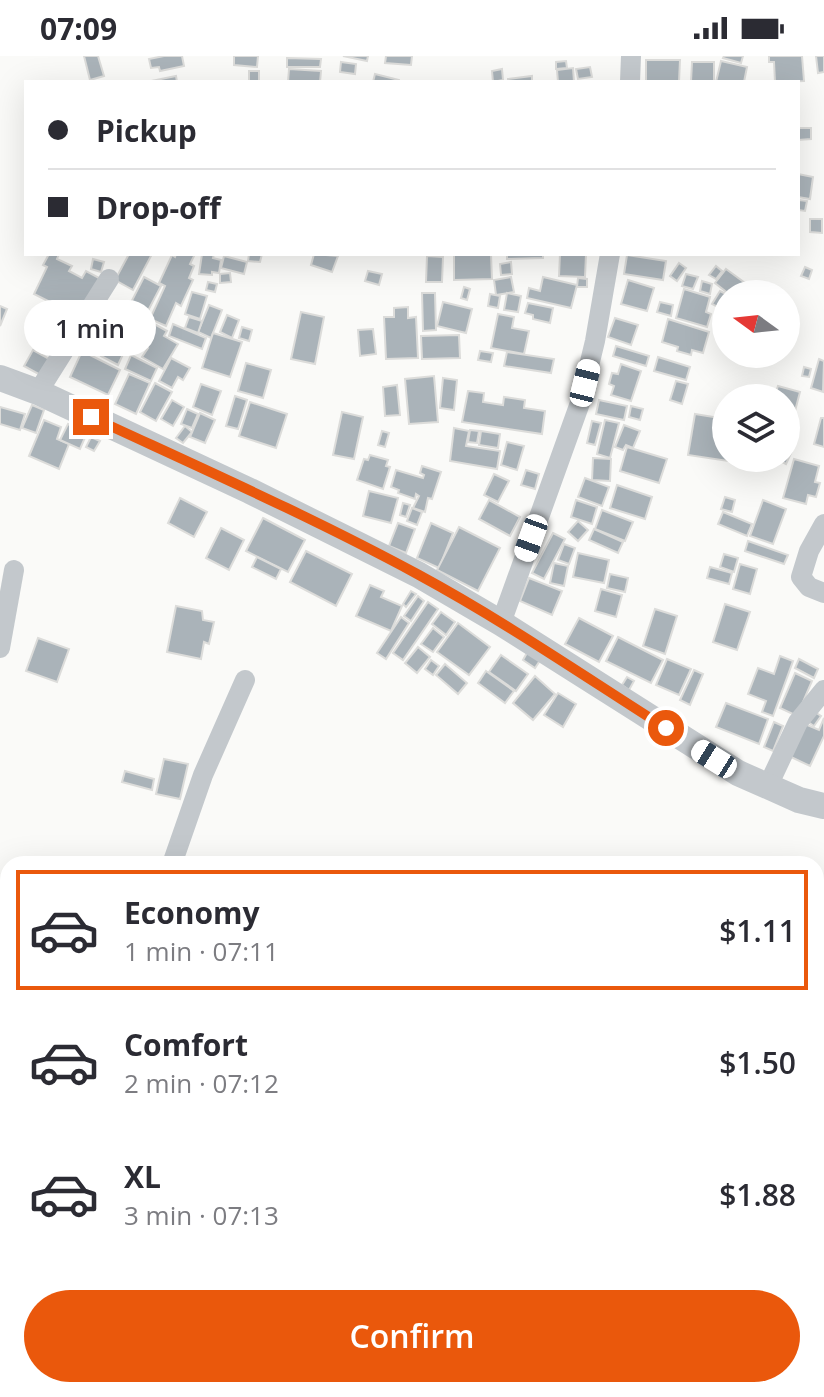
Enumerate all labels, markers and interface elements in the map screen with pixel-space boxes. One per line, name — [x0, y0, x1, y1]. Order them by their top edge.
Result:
text: 07:09 — [40, 8, 117, 49]
text: Pickup — [96, 110, 197, 151]
text: Drop-off — [96, 187, 221, 228]
north arrow — [712, 280, 800, 368]
map controls — [712, 280, 800, 472]
callout: 1 min — [25, 301, 157, 357]
text: 1 min — [55, 310, 125, 346]
car — [568, 357, 602, 409]
button: layers — [712, 384, 800, 472]
route end — [73, 399, 109, 435]
car — [512, 511, 550, 565]
route start — [648, 710, 684, 746]
car — [687, 736, 741, 782]
text: Economy — [124, 892, 260, 933]
icon: car — [28, 894, 100, 966]
text: $1.11 — [719, 910, 796, 951]
text: 1 min · 07:11 — [124, 933, 279, 969]
text: Comfort — [124, 1024, 248, 1065]
icon: car — [28, 1026, 100, 1098]
text: $1.50 — [719, 1042, 796, 1083]
text: 2 min · 07:12 — [124, 1065, 279, 1101]
text: XL — [124, 1156, 161, 1197]
icon: car — [28, 1158, 100, 1230]
text: $1.88 — [719, 1174, 796, 1215]
text: 3 min · 07:13 — [124, 1197, 279, 1233]
button: Confirm — [24, 1290, 800, 1382]

